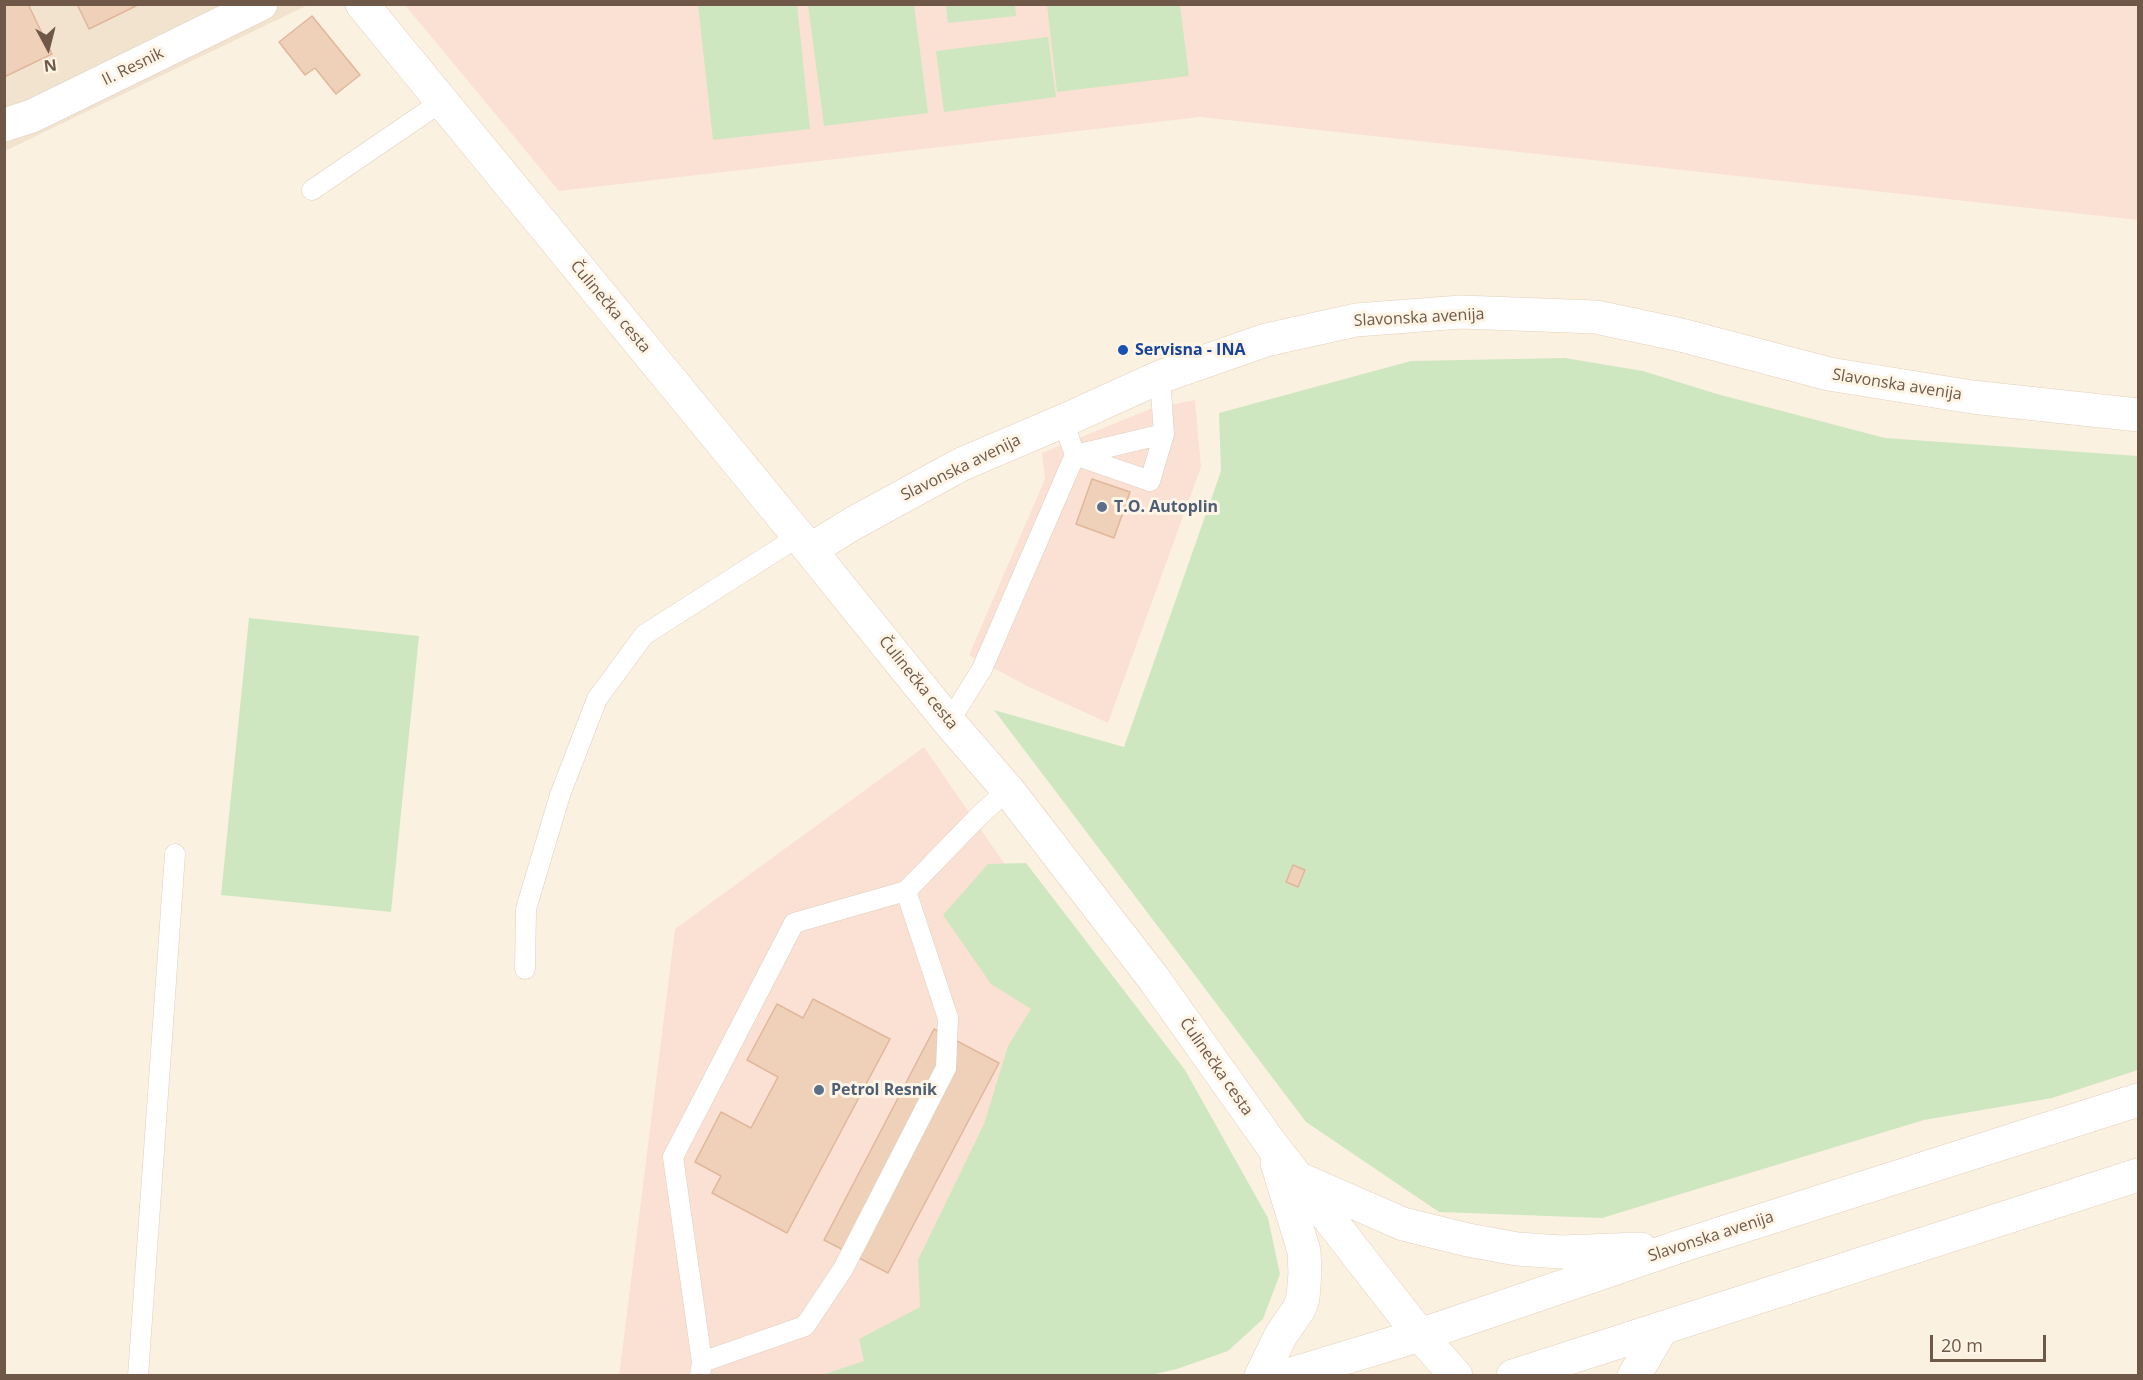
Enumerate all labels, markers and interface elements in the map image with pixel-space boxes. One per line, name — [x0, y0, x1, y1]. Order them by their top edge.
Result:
north arrow — [18, 18, 78, 78]
street label: II. Resnik — [99, 44, 167, 90]
text: N — [42, 54, 58, 78]
street label: Čulinečka cesta — [566, 257, 654, 357]
street label: Slavonska avenija — [1353, 305, 1485, 331]
place label: Servisna - INA — [1135, 340, 1245, 360]
marker: Servisna - INA — [1116, 343, 1130, 357]
street label: Slavonska avenija — [1831, 365, 1963, 405]
street label: Slavonska avenija — [898, 431, 1024, 505]
place label: T.O. Autoplin — [1114, 497, 1218, 517]
marker: T.O. Autoplin — [1095, 500, 1109, 514]
street label: Čulinečka cesta — [874, 632, 962, 734]
street label: Čulinečka cesta — [1175, 1014, 1257, 1120]
place label: Petrol Resnik — [831, 1080, 937, 1100]
marker: Petrol Resnik — [812, 1083, 826, 1097]
street label: Slavonska avenija — [1646, 1208, 1776, 1266]
scale bar — [1933, 1323, 2048, 1361]
text: 20 m — [1941, 1333, 1983, 1357]

